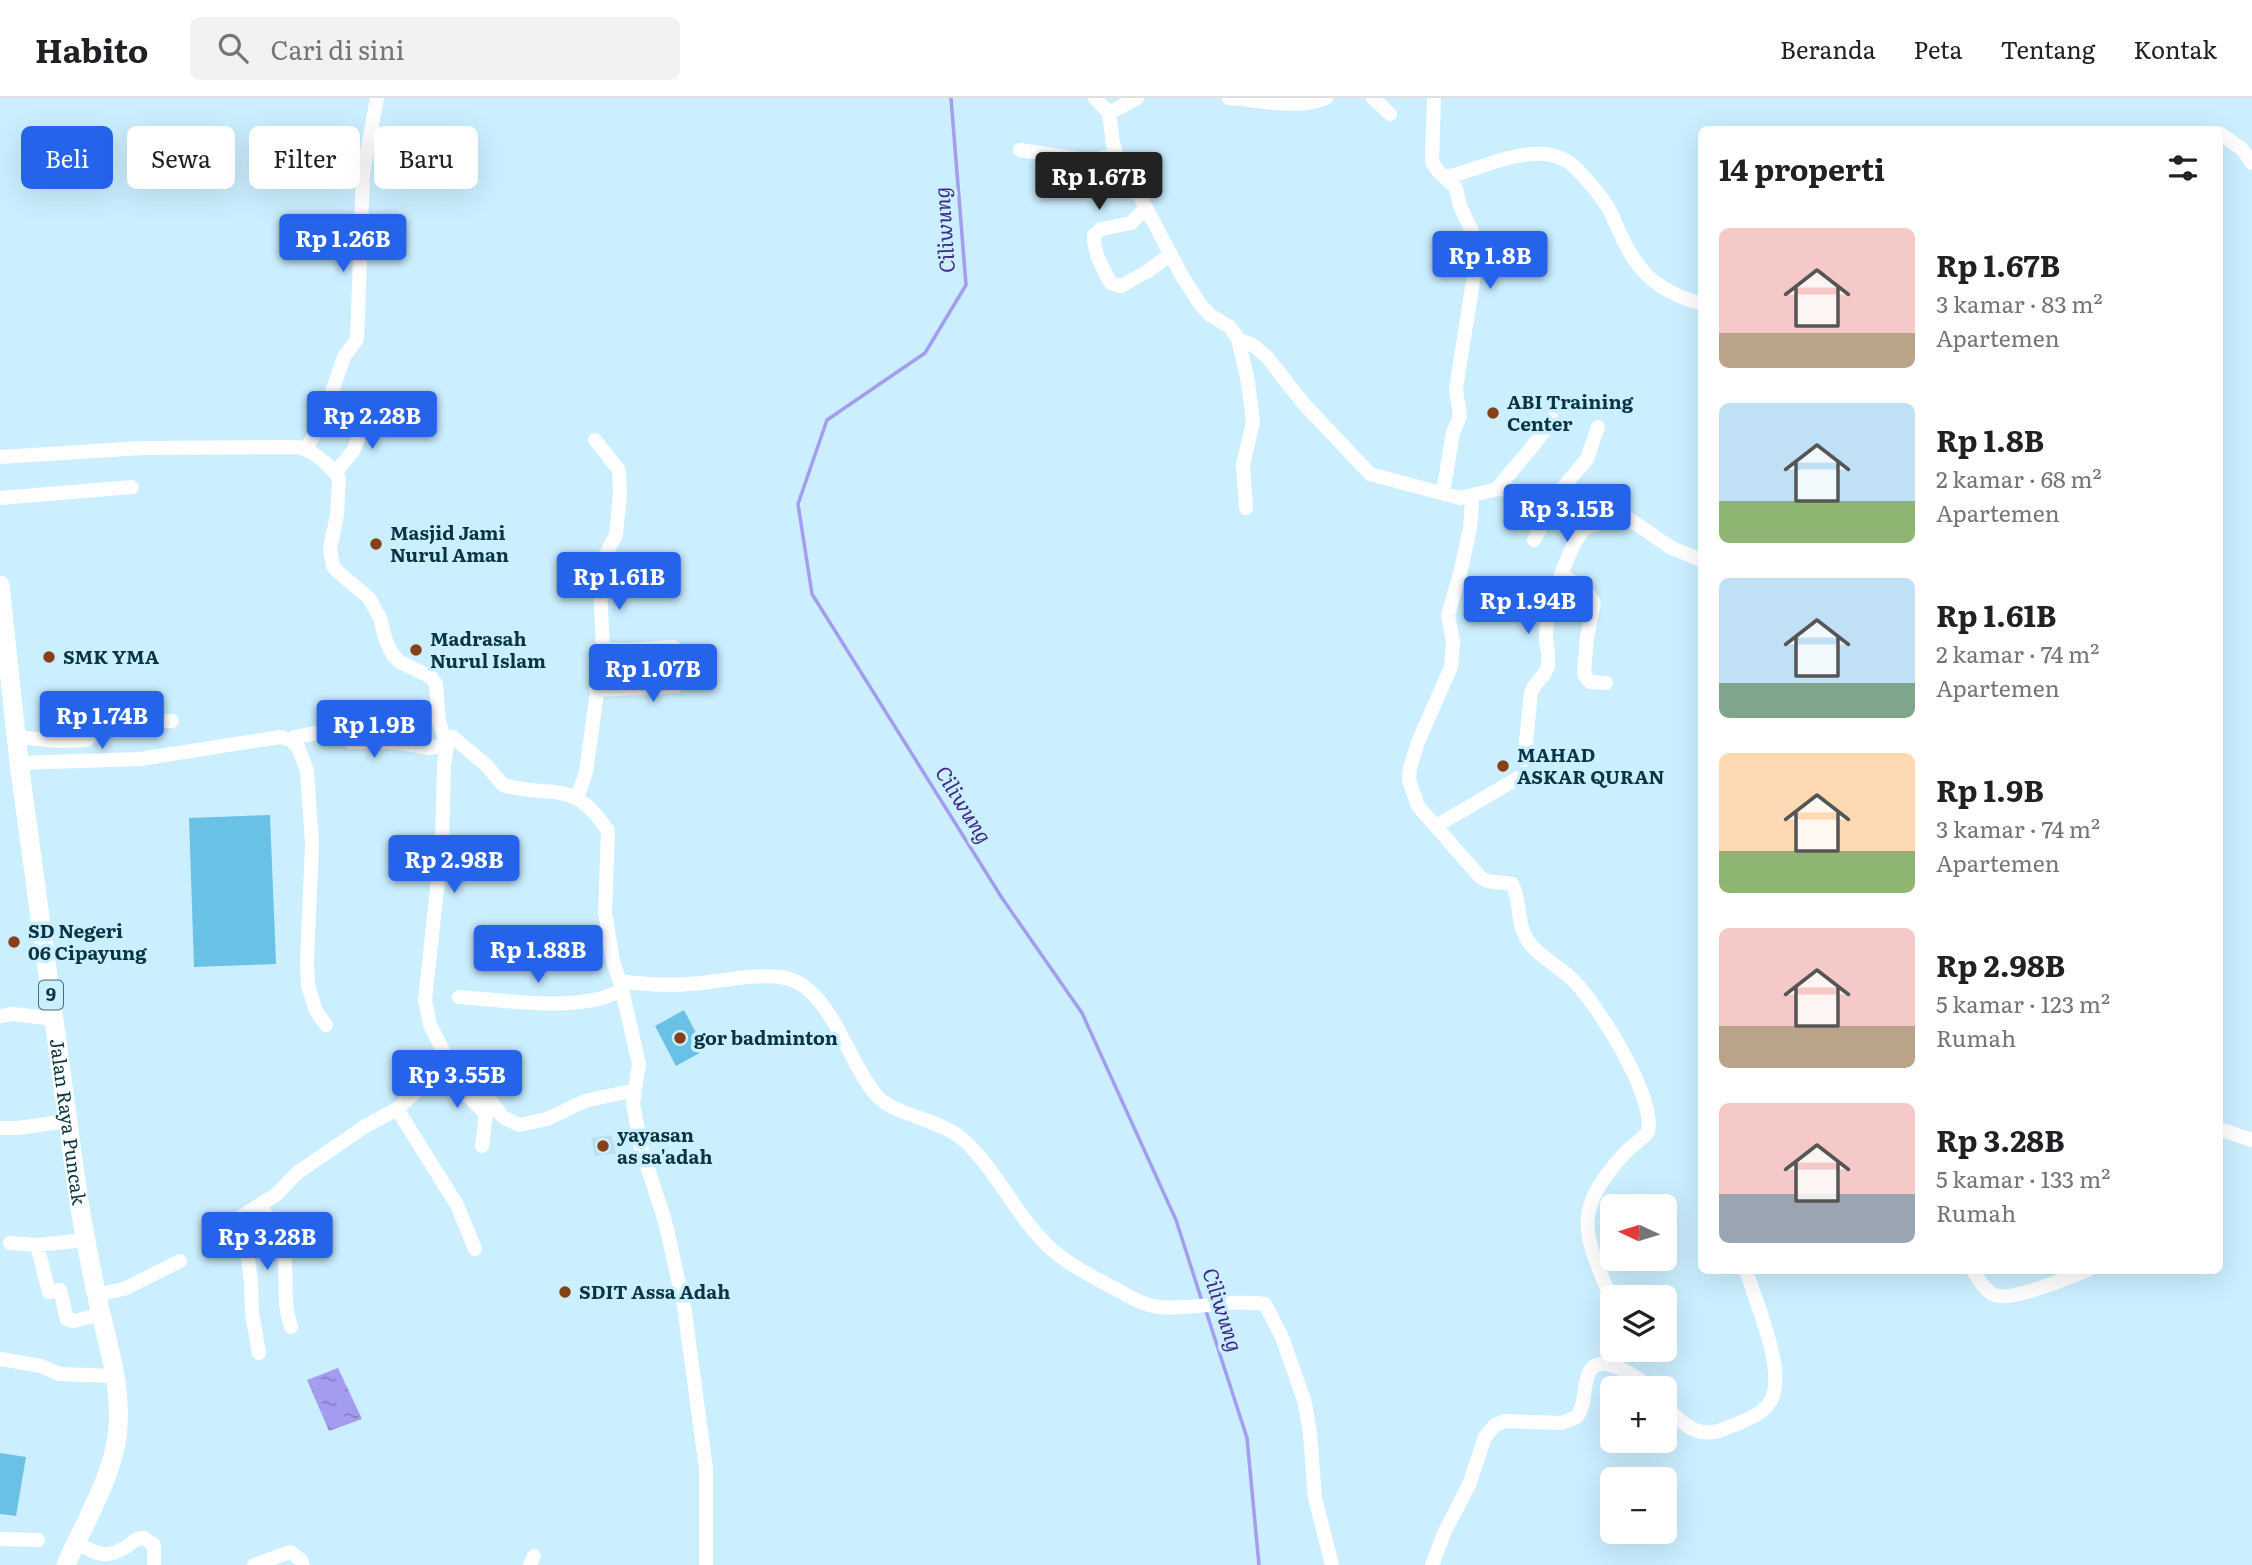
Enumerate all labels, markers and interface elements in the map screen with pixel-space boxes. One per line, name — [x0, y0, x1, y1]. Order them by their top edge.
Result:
search box — [190, 17, 680, 80]
text: Habito — [35, 24, 148, 73]
icon: search — [214, 29, 252, 67]
text: Cari di sini — [270, 29, 404, 68]
text: Beranda — [1780, 31, 1876, 66]
text: Peta — [1914, 31, 1963, 66]
text: Tentang — [2001, 31, 2095, 66]
text: Kontak — [2133, 31, 2217, 66]
chip: Beli — [21, 126, 113, 189]
chip: Sewa — [127, 126, 235, 189]
chip: Filter — [249, 126, 360, 189]
chip: Baru — [374, 126, 478, 189]
text: 14 properti — [1719, 146, 1885, 190]
icon: filters — [2164, 149, 2202, 187]
pin: Rp 1.67B — [1027, 152, 1171, 212]
text: Rp 1.67B — [1051, 158, 1147, 192]
water label: Ciliwung — [924, 186, 961, 274]
pin: Rp 1.26B — [271, 214, 415, 274]
text: Rp 1.26B — [295, 220, 391, 254]
pin: Rp 1.8B — [1425, 232, 1555, 291]
text: Rp 1.8B — [1448, 237, 1532, 271]
text: Rp 1.67B — [1936, 242, 2060, 286]
icon: home — [1775, 256, 1859, 340]
text: 3 kamar · 83 m² — [1936, 286, 2103, 320]
text: Apartemen — [1936, 320, 2060, 354]
place label: ABI Training Center — [1507, 387, 1634, 437]
pin: Rp 2.28B — [300, 392, 444, 451]
text: Rp 2.28B — [323, 397, 421, 431]
marker: ABI Training Center — [1485, 405, 1501, 421]
text: Rp 1.8B — [1936, 417, 2044, 461]
icon: home — [1775, 431, 1859, 515]
text: 2 kamar · 68 m² — [1936, 461, 2102, 495]
pin: Rp 3.15B — [1495, 484, 1639, 544]
text: Rp 3.15B — [1520, 490, 1614, 524]
text: Apartemen — [1936, 495, 2060, 529]
place label: Masjid Jami Nurul Aman — [390, 518, 509, 568]
marker: Masjid Jami Nurul Aman — [368, 536, 384, 552]
pin: Rp 1.61B — [547, 552, 691, 612]
text: Rp 1.61B — [573, 558, 665, 592]
pin: Rp 1.94B — [1456, 576, 1600, 636]
text: Rp 1.94B — [1480, 582, 1576, 616]
text: Rp 1.61B — [1936, 592, 2057, 636]
icon: home — [1775, 606, 1859, 690]
place label: Madrasah Nurul Islam — [430, 624, 546, 674]
text: 2 kamar · 74 m² — [1936, 636, 2099, 670]
place label: SMK YMA — [63, 642, 160, 670]
marker: Madrasah Nurul Islam — [408, 642, 424, 658]
pin: Rp 1.07B — [581, 644, 725, 704]
marker: SMK YMA — [41, 649, 57, 665]
text: Rp 1.07B — [605, 650, 701, 684]
text: Apartemen — [1936, 670, 2060, 704]
pin: Rp 1.74B — [30, 692, 174, 751]
text: Rp 1.74B — [56, 697, 148, 731]
pin: Rp 1.9B — [309, 700, 439, 760]
text: Rp 1.9B — [333, 706, 415, 740]
place label: MAHAD ASKAR QURAN — [1517, 740, 1665, 790]
marker: MAHAD ASKAR QURAN — [1495, 758, 1511, 774]
water label: Ciliwung — [929, 759, 1001, 849]
text: Rp 1.9B — [1936, 767, 2044, 811]
icon: home — [1775, 781, 1859, 865]
text: 3 kamar · 74 m² — [1936, 811, 2100, 845]
pin: Rp 2.98B — [382, 836, 526, 895]
text: Rp 2.98B — [404, 841, 504, 875]
text: Apartemen — [1936, 845, 2060, 879]
place label: SD Negeri 06 Cipayung — [28, 916, 147, 966]
pin: Rp 1.88B — [466, 926, 610, 985]
text: Rp 1.88B — [490, 931, 586, 965]
marker: SD Negeri 06 Cipayung — [6, 934, 22, 950]
text: Rp 2.98B — [1936, 942, 2065, 986]
icon: home — [1775, 956, 1859, 1040]
road number: 9 — [39, 980, 63, 1010]
text: 5 kamar · 123 m² — [1936, 986, 2110, 1020]
text: Rumah — [1936, 1020, 2016, 1054]
place label: gor badminton — [694, 1023, 838, 1051]
marker: gor badminton — [672, 1030, 688, 1046]
street label: Jalan Raya Puncak — [44, 1037, 94, 1207]
pin: Rp 3.55B — [385, 1051, 529, 1110]
text: Rp 3.55B — [408, 1056, 506, 1090]
text: Rp 3.28B — [1936, 1117, 2065, 1161]
place label: yayasan as sa'adah — [617, 1120, 713, 1170]
icon: home — [1775, 1131, 1859, 1215]
marker: yayasan as sa'adah — [595, 1138, 611, 1154]
text: 5 kamar · 133 m² — [1936, 1161, 2110, 1195]
north arrow — [1600, 1194, 1676, 1270]
map controls — [1600, 1194, 1677, 1544]
text: Rumah — [1936, 1195, 2016, 1229]
pin: Rp 3.28B — [195, 1212, 339, 1272]
text: Rp 3.28B — [218, 1218, 316, 1252]
water label: Ciliwung — [1196, 1263, 1252, 1355]
place label: SDIT Assa Adah — [579, 1277, 730, 1305]
marker: SDIT Assa Adah — [557, 1284, 573, 1300]
button: layers — [1600, 1285, 1677, 1362]
button: + — [1600, 1376, 1677, 1453]
button: − — [1600, 1467, 1677, 1544]

